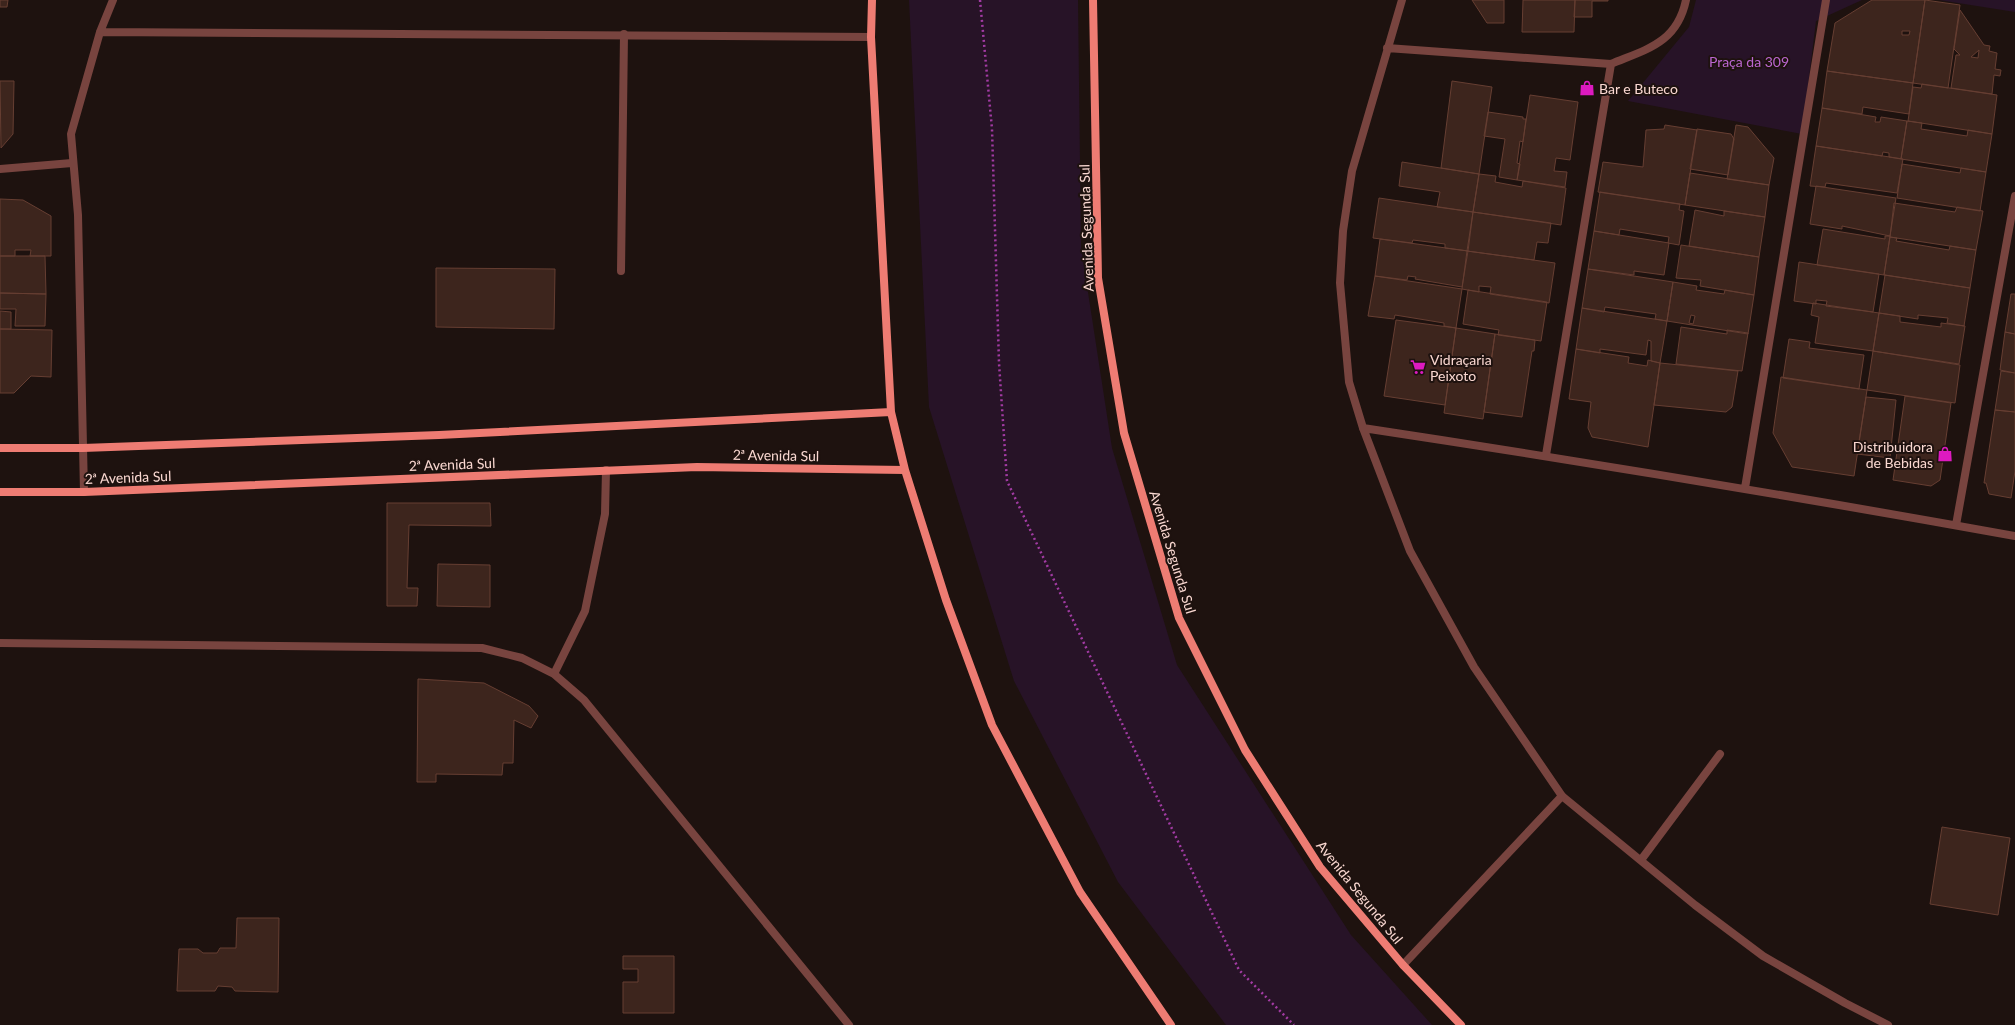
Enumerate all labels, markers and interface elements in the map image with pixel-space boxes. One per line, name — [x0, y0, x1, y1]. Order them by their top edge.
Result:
park label: Praça da 309 — [1709, 53, 1789, 70]
shop icon: Bar e Buteco — [1578, 79, 1596, 97]
place label: Bar e Buteco — [1599, 80, 1678, 97]
street label: Avenida Segunda Sul — [1075, 164, 1097, 292]
place label: Vidraçaria Peixoto — [1430, 351, 1492, 384]
supermarket icon: Vidraçaria Peixoto — [1409, 358, 1427, 376]
place label: Distribuidora de Bebidas — [1853, 438, 1933, 471]
shop icon: Distribuidora de Bebidas — [1936, 445, 1954, 463]
street label: 2ᵃ Avenida Sul — [733, 446, 819, 464]
street label: 2ᵃ Avenida Sul — [408, 454, 496, 474]
street label: 2ᵃ Avenida Sul — [84, 467, 172, 487]
street label: Avenida Segunda Sul — [1146, 488, 1200, 616]
street label: Avenida Segunda Sul — [1313, 837, 1407, 947]

